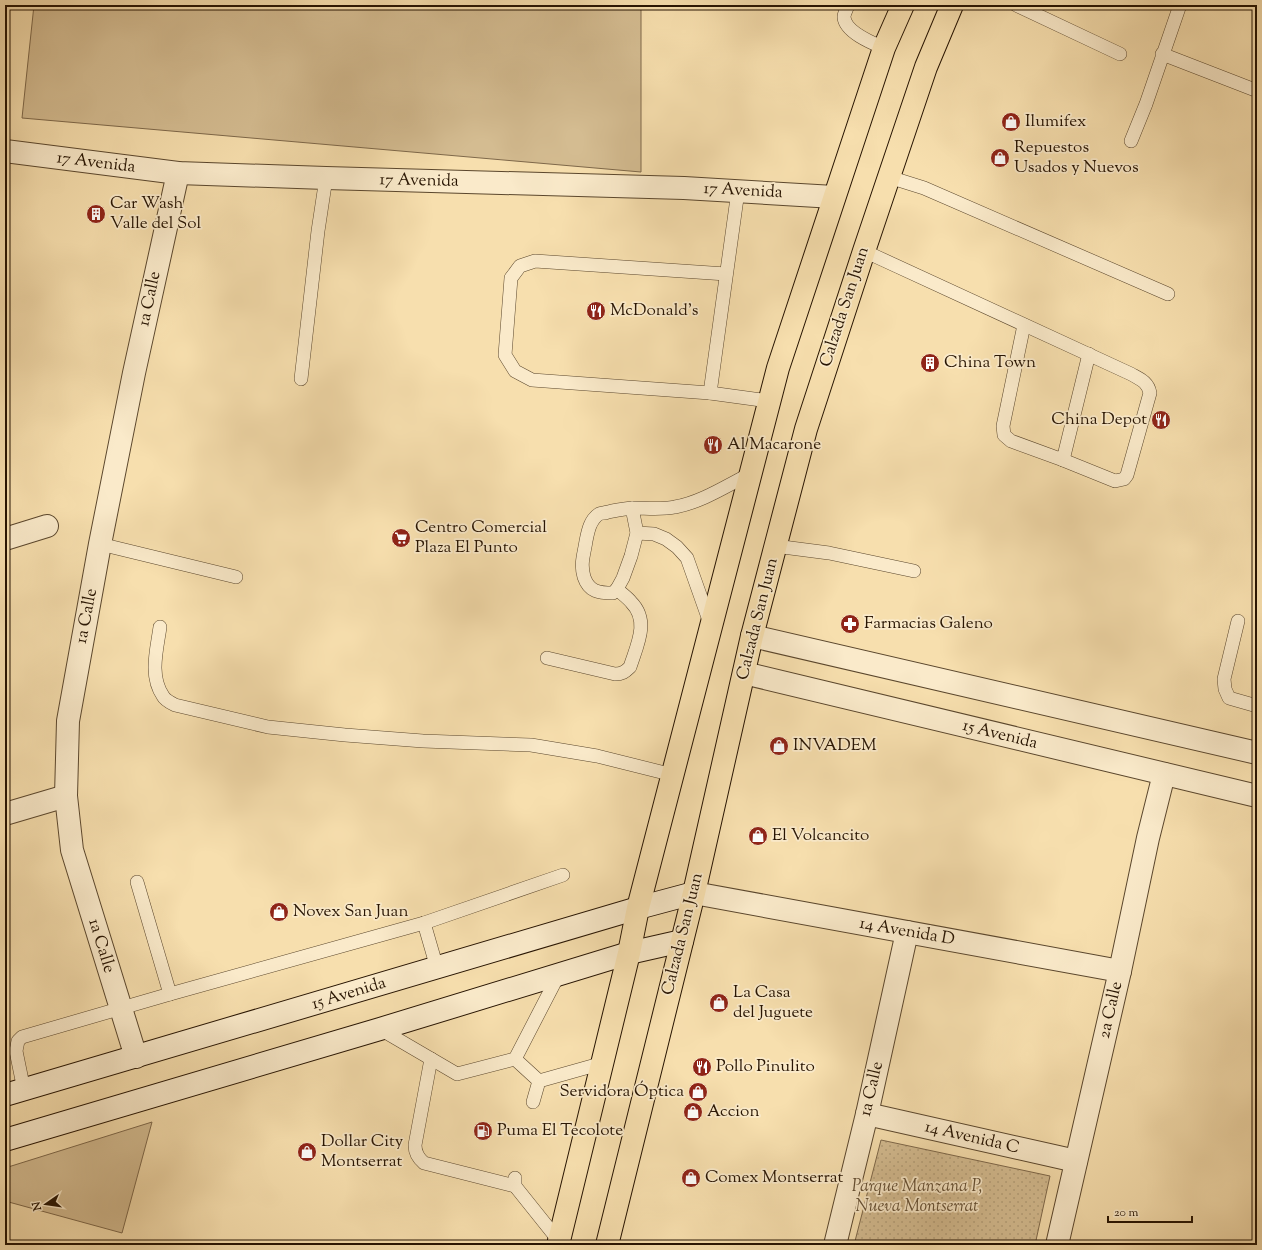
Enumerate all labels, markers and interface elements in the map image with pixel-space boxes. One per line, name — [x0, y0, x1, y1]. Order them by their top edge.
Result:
place label: Ilumifex — [1025, 110, 1086, 134]
shop icon: Ilumifex — [1000, 111, 1022, 133]
place label: Repuestos Usados y Nuevos — [1014, 136, 1139, 180]
street label: 17 Avenida — [55, 146, 137, 180]
shop icon: Repuestos Usados y Nuevos — [989, 147, 1011, 169]
street label: 17 Avenida — [379, 168, 459, 194]
street label: 17 Avenida — [703, 177, 783, 205]
place label: Car Wash Valle del Sol — [110, 192, 201, 236]
building icon: Car Wash Valle del Sol — [85, 203, 107, 225]
street label: Calzada San Juan — [814, 244, 876, 370]
street label: 1a Calle — [132, 269, 168, 329]
place label: McDonald's — [610, 299, 699, 323]
restaurant icon: McDonald's — [585, 300, 607, 322]
place label: China Town — [944, 351, 1036, 375]
building icon: China Town — [919, 352, 941, 374]
place label: China Depot — [1051, 408, 1147, 432]
restaurant icon: China Depot — [1150, 409, 1172, 431]
place label: Al Macarone — [727, 433, 821, 457]
restaurant icon: Al Macarone — [702, 434, 724, 456]
place label: Centro Comercial Plaza El Punto — [415, 516, 547, 560]
supermarket icon: Centro Comercial Plaza El Punto — [390, 527, 412, 549]
street label: Calzada San Juan — [731, 555, 785, 683]
street label: 1a Calle — [70, 586, 104, 646]
place label: Farmacias Galeno — [864, 612, 993, 636]
pharmacy icon: Farmacias Galeno — [839, 613, 861, 635]
street label: 15 Avenida — [960, 714, 1040, 756]
place label: INVADEM — [793, 734, 877, 758]
shop icon: INVADEM — [768, 735, 790, 757]
place label: El Volcancito — [772, 824, 869, 848]
shop icon: El Volcancito — [747, 825, 769, 847]
street label: Calzada San Juan — [656, 870, 710, 998]
place label: Novex San Juan — [293, 900, 408, 924]
shop icon: Novex San Juan — [268, 901, 290, 923]
street label: 14 Avenida D — [857, 912, 957, 952]
street label: 1a Calle — [81, 916, 121, 976]
street label: 15 Avenida — [309, 971, 389, 1017]
street label: 2a Calle — [1093, 979, 1129, 1041]
place label: La Casa del Juguete — [733, 981, 813, 1025]
shop icon: La Casa del Juguete — [708, 992, 730, 1014]
place label: Pollo Pinulito — [716, 1055, 815, 1079]
restaurant icon: Pollo Pinulito — [691, 1056, 713, 1078]
street label: 1a Calle — [854, 1059, 890, 1119]
place label: Servidora Óptica — [559, 1080, 684, 1104]
shop icon: Servidora Óptica — [687, 1081, 709, 1103]
place label: Accion — [707, 1100, 759, 1124]
shop icon: Accion — [682, 1101, 704, 1123]
street label: 14 Avenida C — [922, 1115, 1022, 1161]
place label: Puma El Tecolote — [497, 1119, 623, 1143]
fuel station icon: Puma El Tecolote — [472, 1120, 494, 1142]
place label: Dollar City Montserrat — [321, 1130, 404, 1174]
shop icon: Dollar City Montserrat — [296, 1141, 318, 1163]
place label: Comex Montserrat — [705, 1166, 843, 1190]
shop icon: Comex Montserrat — [680, 1167, 702, 1189]
park label: Parque Manzana P, Nueva Montserrat — [852, 1175, 982, 1219]
north arrow — [26, 1184, 66, 1224]
scale bar — [1108, 1198, 1192, 1224]
text: N — [28, 1200, 46, 1213]
text: 20 m — [1114, 1204, 1139, 1222]

